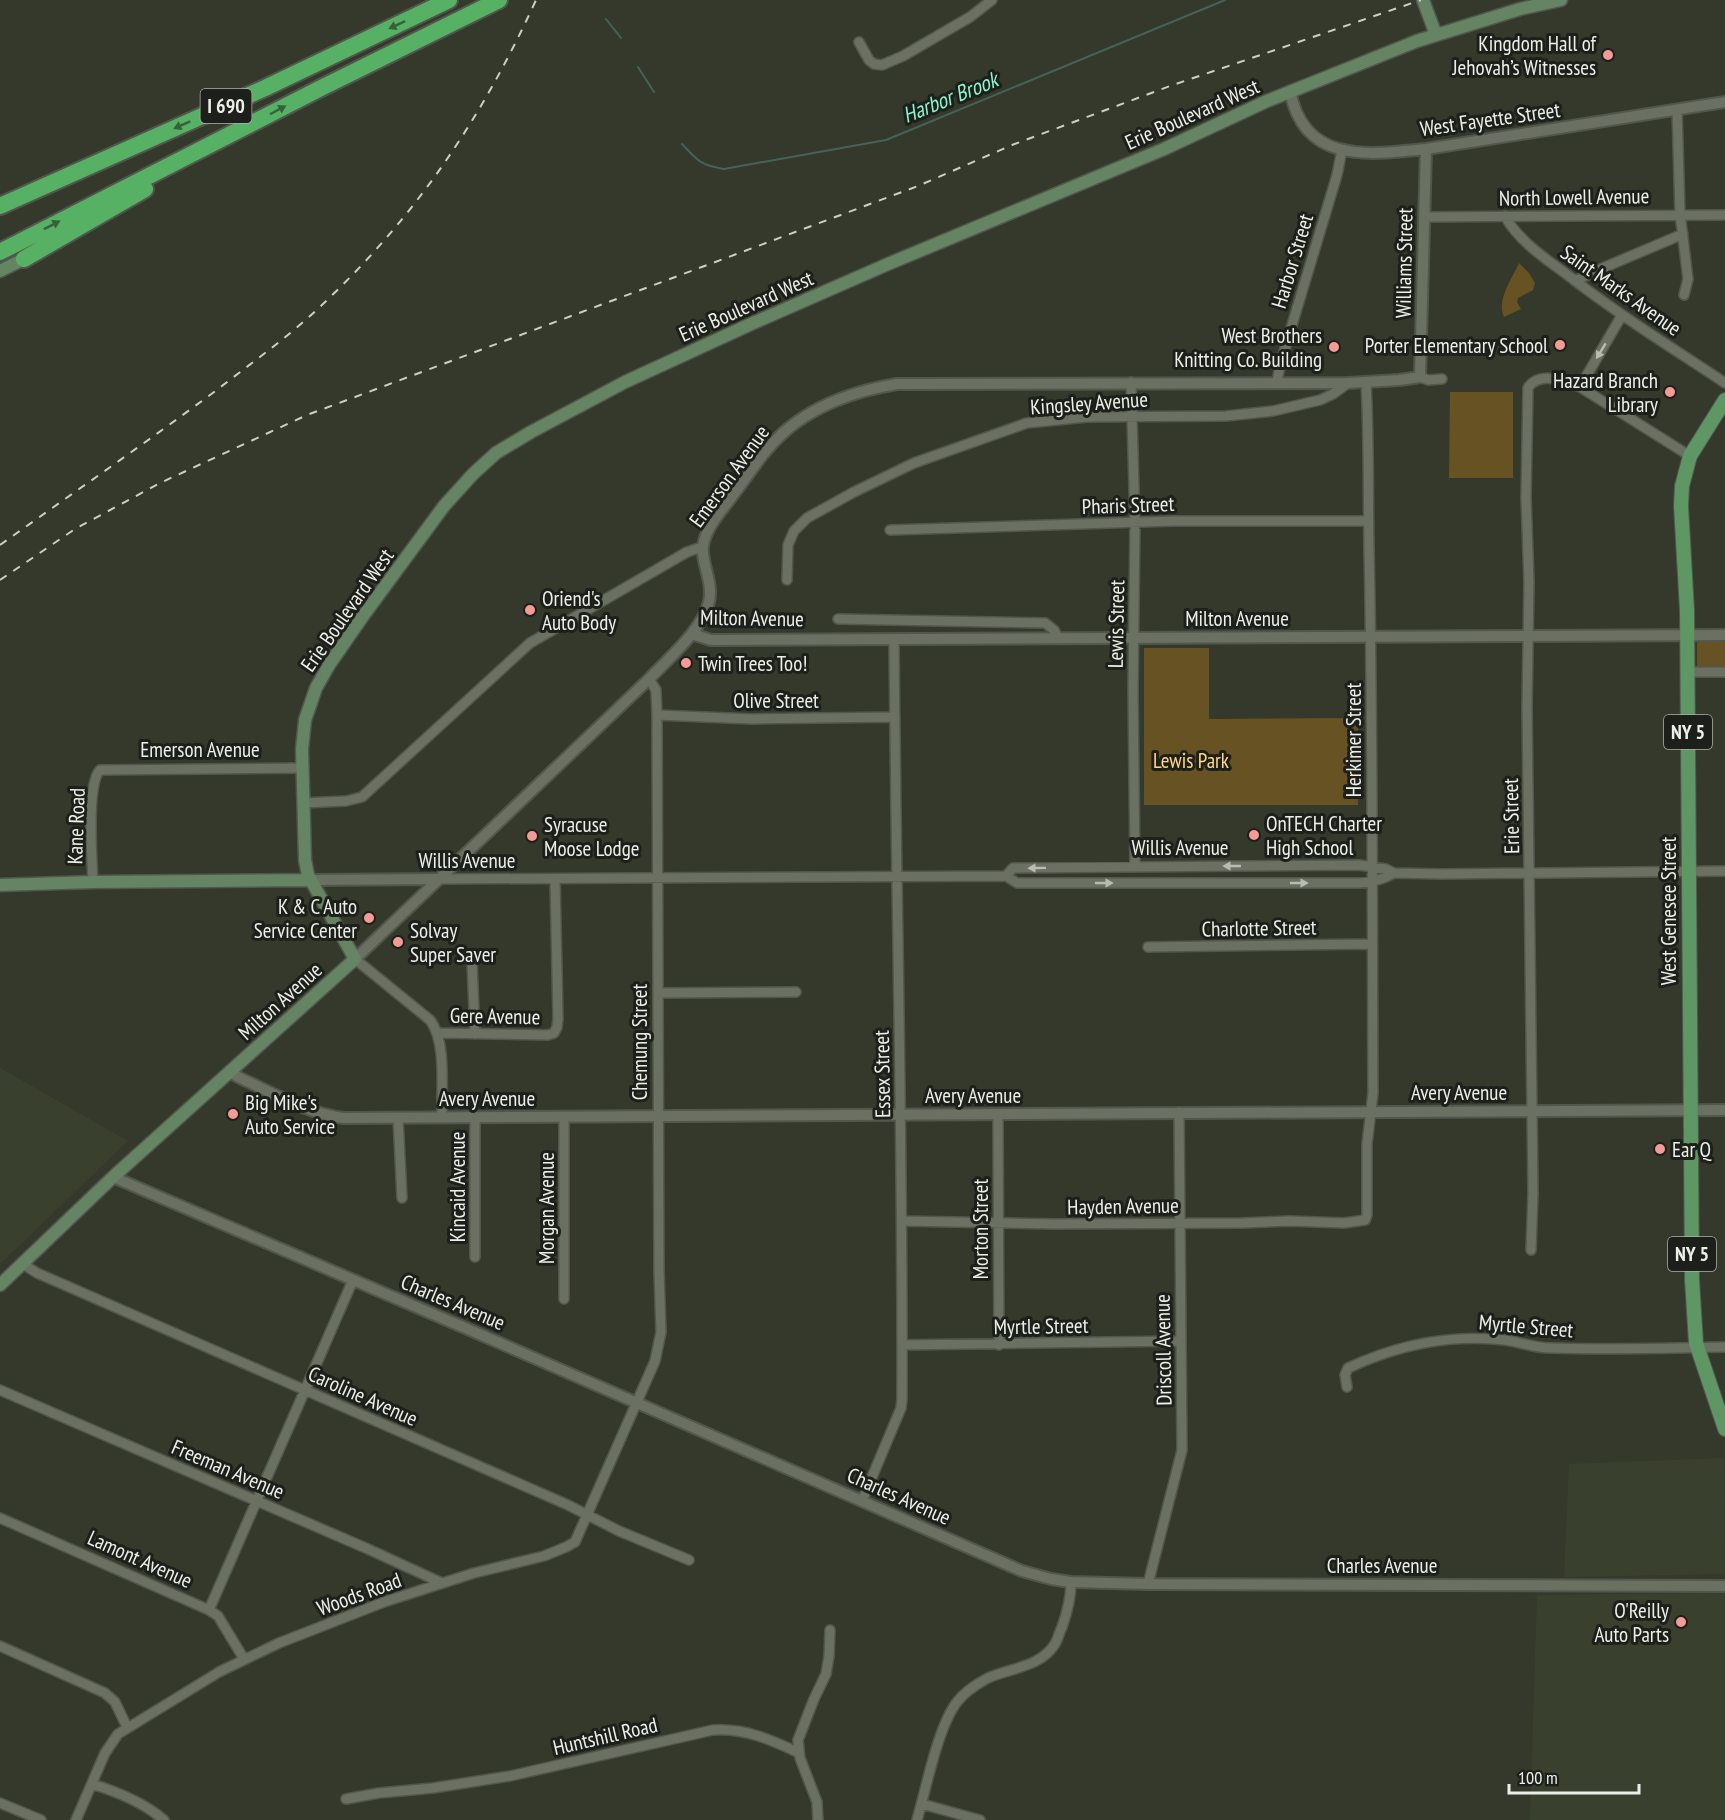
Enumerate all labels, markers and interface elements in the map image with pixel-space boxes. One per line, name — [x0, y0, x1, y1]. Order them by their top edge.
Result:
one-way arrow — [388, 20, 405, 29]
place label: Kingdom Hall of Jehovah’s Witnesses — [1452, 30, 1597, 81]
marker: Kingdom Hall of Jehovah’s Witnesses — [1601, 48, 1615, 62]
water label: Harbor Brook — [898, 64, 1004, 129]
street label: Erie Boulevard West — [1121, 72, 1264, 156]
road number: I 690 — [200, 89, 252, 123]
street label: West Fayette Street — [1418, 96, 1562, 142]
one-way arrow — [270, 105, 287, 115]
one-way arrow — [172, 120, 190, 130]
street label: North Lowell Avenue — [1499, 182, 1649, 212]
street label: Williams Street — [1390, 207, 1418, 318]
street label: Harbor Street — [1265, 210, 1319, 311]
one-way arrow — [44, 221, 61, 230]
street label: Saint Marks Avenue — [1555, 238, 1687, 342]
street label: Erie Boulevard West — [675, 264, 818, 348]
place label: West Brothers Knitting Co. Building — [1174, 322, 1322, 373]
place label: Porter Elementary School — [1365, 332, 1548, 359]
marker: Porter Elementary School — [1553, 338, 1567, 352]
marker: West Brothers Knitting Co. Building — [1327, 340, 1341, 354]
one-way arrow — [1595, 343, 1606, 359]
place label: Hazard Branch Library — [1553, 367, 1658, 418]
street label: Kingsley Avenue — [1029, 385, 1149, 421]
marker: Hazard Branch Library — [1663, 385, 1677, 399]
street label: Emerson Avenue — [683, 420, 775, 532]
street label: Pharis Street — [1081, 490, 1175, 520]
street label: Erie Boulevard West — [295, 543, 400, 677]
street label: Lewis Street — [1102, 579, 1130, 668]
place label: Oriend's Auto Body — [542, 585, 616, 636]
marker: Oriend's Auto Body — [523, 603, 537, 617]
street label: Milton Avenue — [700, 604, 804, 632]
street label: Milton Avenue — [1185, 605, 1289, 632]
place label: Twin Trees Too! — [698, 650, 807, 677]
marker: Twin Trees Too! — [679, 656, 693, 670]
street label: Herkimer Street — [1340, 683, 1367, 797]
street label: Olive Street — [733, 687, 819, 714]
road number: NY 5 — [1664, 715, 1712, 749]
street label: Emerson Avenue — [140, 736, 260, 763]
park label: Lewis Park — [1153, 747, 1229, 774]
street label: Erie Street — [1497, 778, 1525, 854]
street label: Kane Road — [61, 787, 91, 865]
place label: OnTECH Charter High School — [1266, 810, 1382, 861]
place label: Syracuse Moose Lodge — [544, 811, 639, 862]
marker: OnTECH Charter High School — [1247, 828, 1261, 842]
marker: Syracuse Moose Lodge — [525, 829, 539, 843]
street label: Willis Avenue — [1131, 834, 1229, 861]
street label: West Genesee Street — [1655, 837, 1682, 985]
street label: Willis Avenue — [418, 847, 516, 874]
one-way arrow — [1222, 861, 1241, 871]
one-way arrow — [1027, 863, 1046, 873]
one-way arrow — [1290, 878, 1309, 888]
one-way arrow — [1095, 879, 1114, 888]
place label: K & C Auto Service Center — [254, 893, 357, 944]
marker: K & C Auto Service Center — [362, 911, 376, 925]
street label: Charlotte Street — [1201, 913, 1317, 943]
place label: Solvay Super Saver — [410, 917, 496, 968]
marker: Solvay Super Saver — [391, 935, 405, 949]
street label: Milton Avenue — [232, 956, 328, 1046]
street label: Chemung Street — [626, 984, 653, 1100]
street label: Gere Avenue — [450, 1002, 540, 1030]
street label: Essex Street — [868, 1030, 896, 1118]
street label: Avery Avenue — [1411, 1079, 1507, 1106]
street label: Avery Avenue — [925, 1082, 1021, 1109]
street label: Avery Avenue — [439, 1085, 535, 1112]
place label: Big Mike's Auto Service — [245, 1089, 335, 1140]
marker: Big Mike's Auto Service — [226, 1107, 240, 1121]
street label: Kincaid Avenue — [444, 1132, 471, 1242]
place label: Ear Q — [1672, 1136, 1712, 1163]
marker: Ear Q — [1653, 1142, 1667, 1156]
street label: Morgan Avenue — [533, 1152, 560, 1264]
street label: Morton Street — [967, 1179, 994, 1279]
street label: Hayden Avenue — [1067, 1192, 1179, 1220]
road number: NY 5 — [1668, 1237, 1716, 1271]
street label: Charles Avenue — [397, 1268, 509, 1336]
street label: Driscoll Avenue — [1149, 1294, 1177, 1406]
street label: Myrtle Street — [1478, 1308, 1575, 1344]
street label: Myrtle Street — [993, 1312, 1089, 1340]
street label: Caroline Avenue — [304, 1360, 422, 1432]
street label: Freeman Avenue — [168, 1433, 288, 1505]
street label: Charles Avenue — [843, 1461, 955, 1531]
street label: Lamont Avenue — [84, 1524, 196, 1594]
street label: Charles Avenue — [1327, 1552, 1437, 1579]
street label: Woods Road — [313, 1566, 405, 1622]
place label: O'Reilly Auto Parts — [1594, 1597, 1669, 1648]
marker: O'Reilly Auto Parts — [1674, 1615, 1688, 1629]
street label: Huntshill Road — [550, 1711, 660, 1761]
scale bar — [1509, 1757, 1640, 1795]
text: 100 m — [1518, 1766, 1558, 1789]

